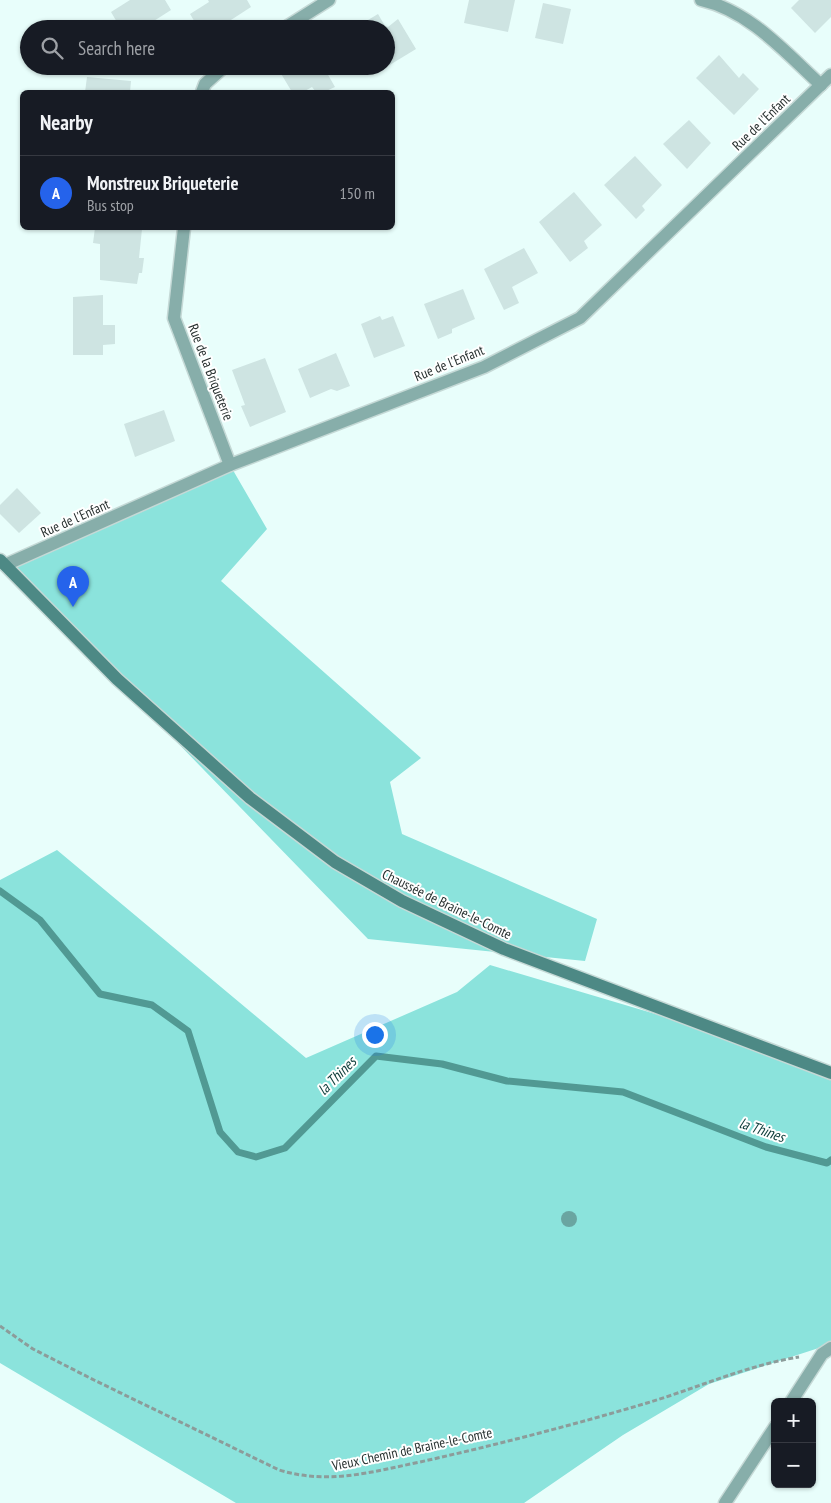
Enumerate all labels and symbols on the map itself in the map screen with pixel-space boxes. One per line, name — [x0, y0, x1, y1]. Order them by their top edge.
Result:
street label: Rue de l'Enfant — [728, 90, 794, 154]
street label: Rue de la Briqueterie — [184, 321, 238, 423]
street label: Rue de l'Enfant — [412, 341, 487, 385]
street label: Rue de l'Enfant — [38, 495, 112, 541]
pin: A — [57, 566, 89, 607]
street label: Chaussée de Braine-le-Comte — [379, 865, 515, 943]
your location — [362, 1022, 388, 1048]
water label: la Thines — [313, 1051, 361, 1099]
water label: la Thines — [737, 1113, 789, 1147]
street label: Vieux Chemin de Braine-le-Comte — [329, 1423, 494, 1475]

